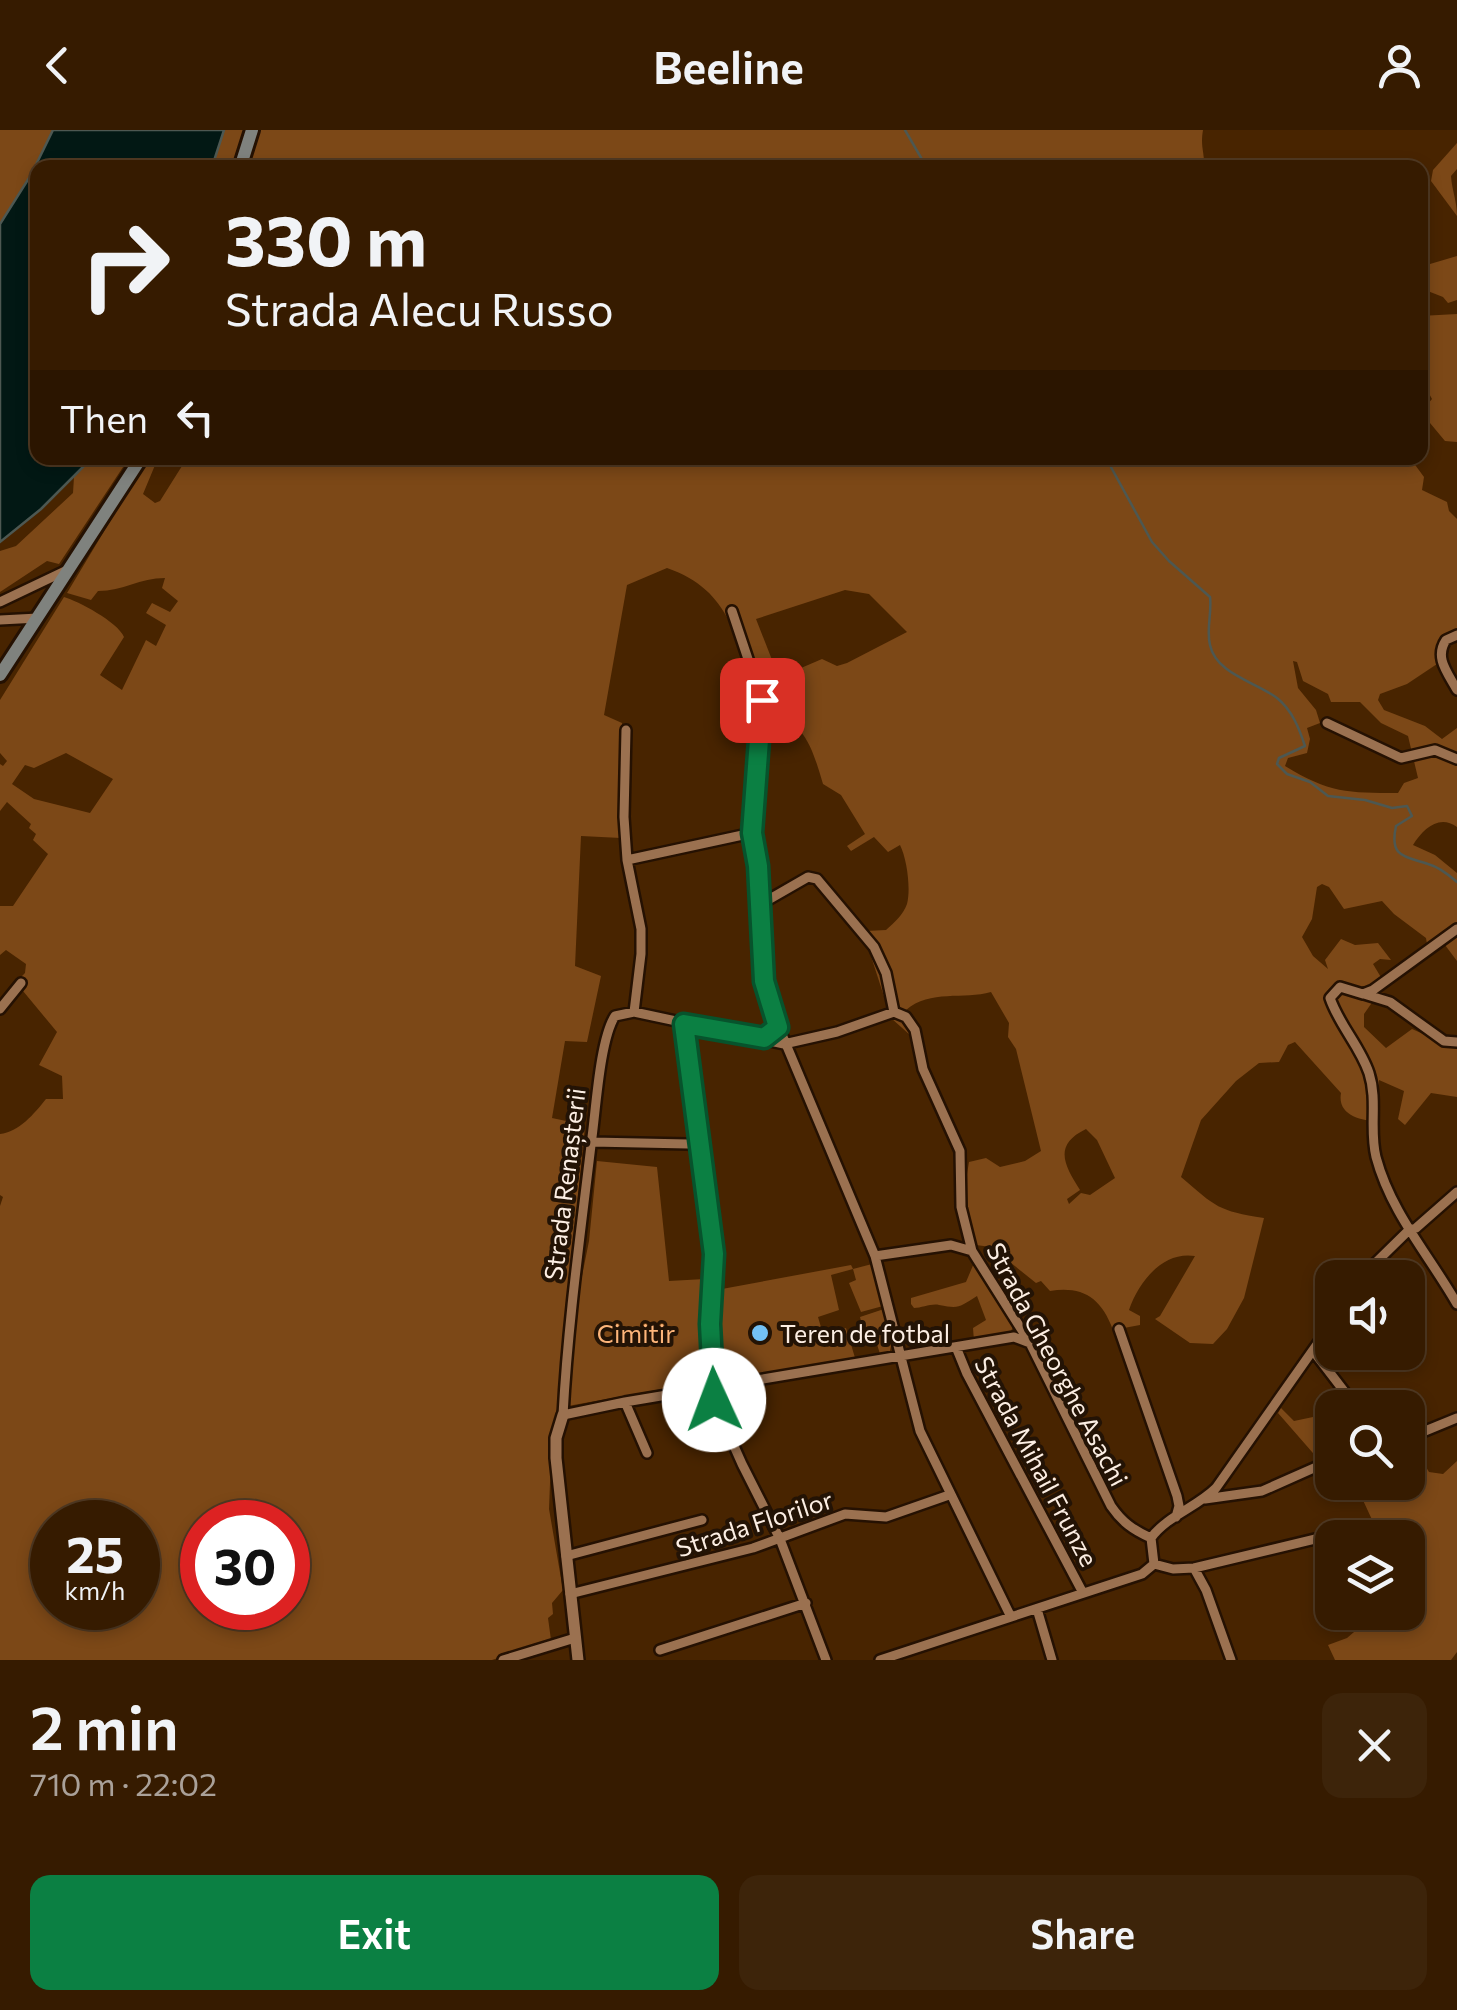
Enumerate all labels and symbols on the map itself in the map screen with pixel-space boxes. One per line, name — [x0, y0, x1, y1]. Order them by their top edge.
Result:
pin — [720, 658, 805, 743]
street label: Strada Renașterii — [537, 1086, 593, 1282]
street label: Strada Gheorghe Asachi — [981, 1237, 1135, 1491]
park label: Cimitir — [597, 1318, 675, 1348]
place label: Teren de fotbal — [780, 1318, 950, 1348]
marker: Teren de fotbal — [749, 1322, 771, 1344]
position arrow — [662, 1348, 766, 1452]
street label: Strada Mihail Frunze — [969, 1351, 1105, 1571]
street label: Strada Florilor — [672, 1484, 836, 1562]
speed limit sign: 30 — [180, 1500, 310, 1630]

